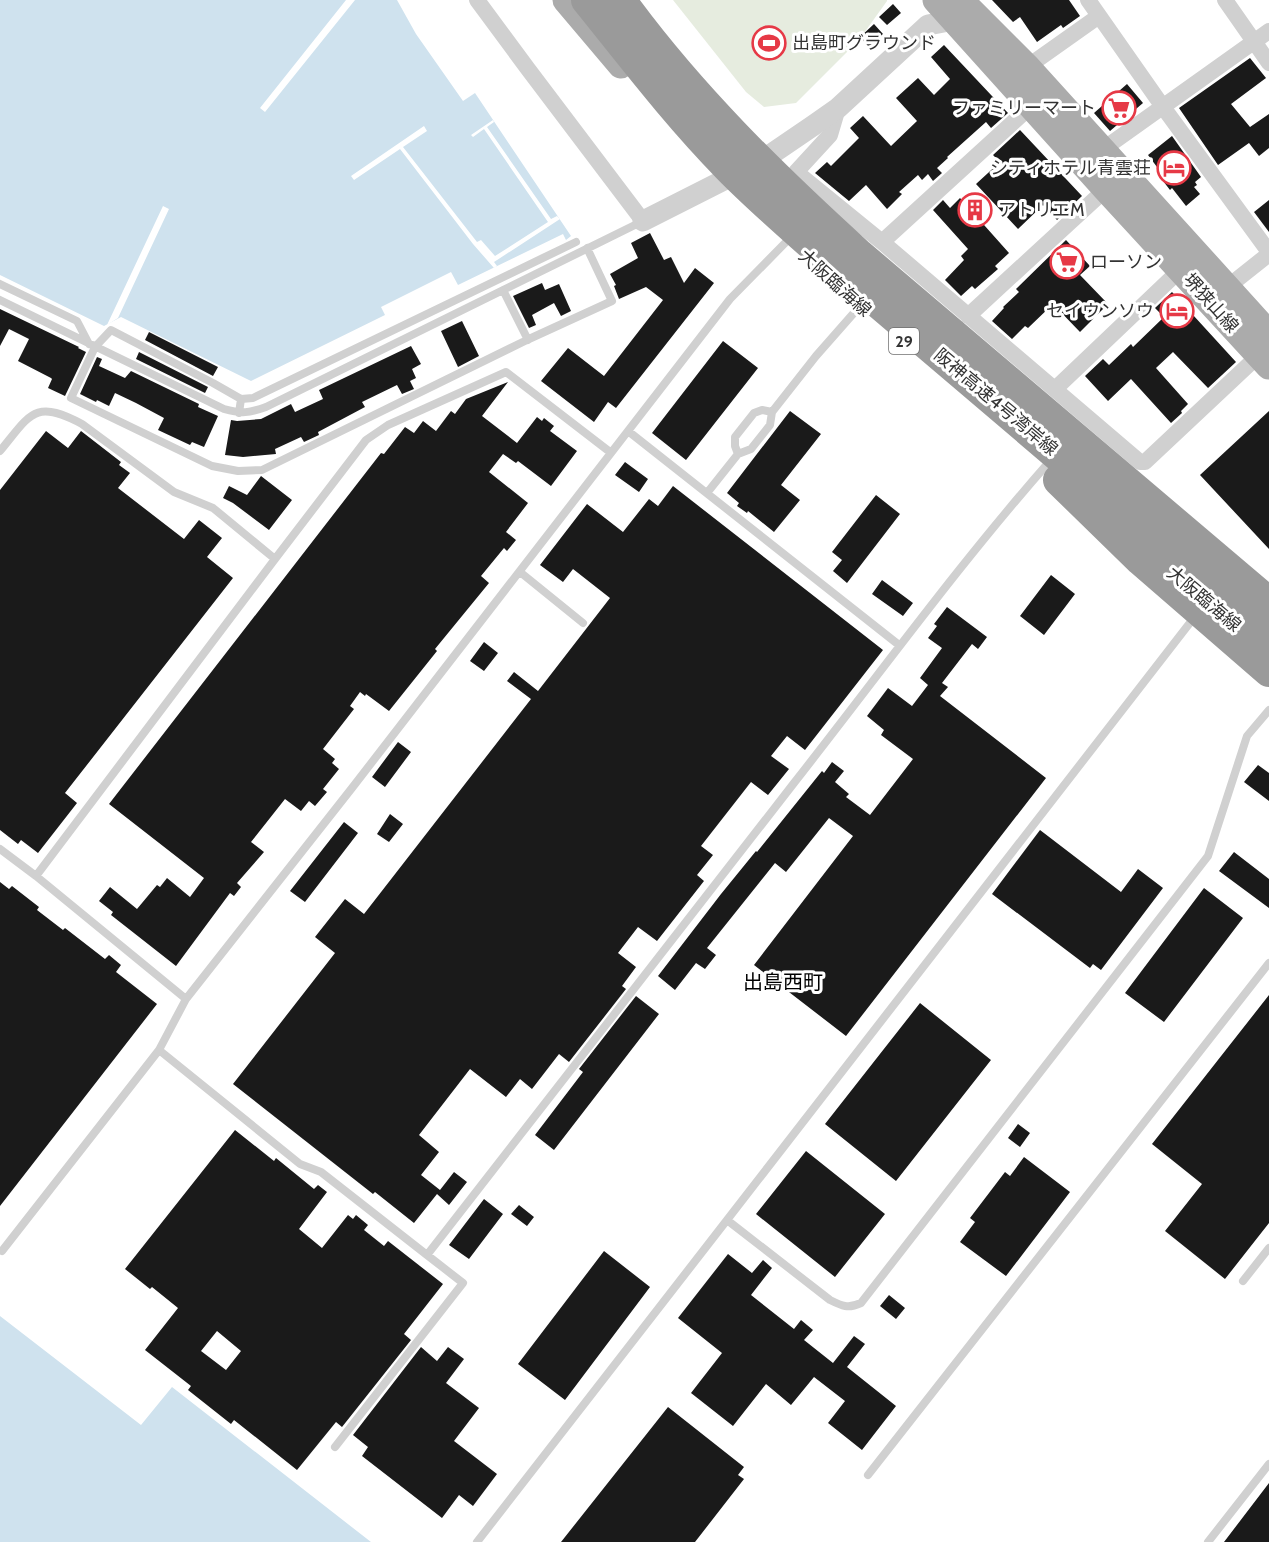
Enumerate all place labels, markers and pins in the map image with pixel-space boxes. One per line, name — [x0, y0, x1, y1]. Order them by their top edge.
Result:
sports icon: 出島町グラウンド — [751, 25, 787, 61]
place label: 出島町グラウンド — [792, 32, 936, 54]
supermarket icon: ファミリーマート — [1101, 90, 1137, 126]
place label: ファミリーマート — [952, 97, 1096, 119]
hotel icon: シティホテル青雲荘 — [1156, 150, 1192, 186]
place label: シティホテル青雲荘 — [990, 157, 1151, 179]
building icon: アトリエM — [957, 192, 993, 228]
place label: アトリエM — [998, 199, 1085, 221]
supermarket icon: ローソン — [1049, 244, 1085, 280]
place label: ローソン — [1090, 251, 1162, 273]
hotel icon: セイウンソウ — [1159, 293, 1195, 329]
place label: セイウンソウ — [1046, 300, 1154, 322]

